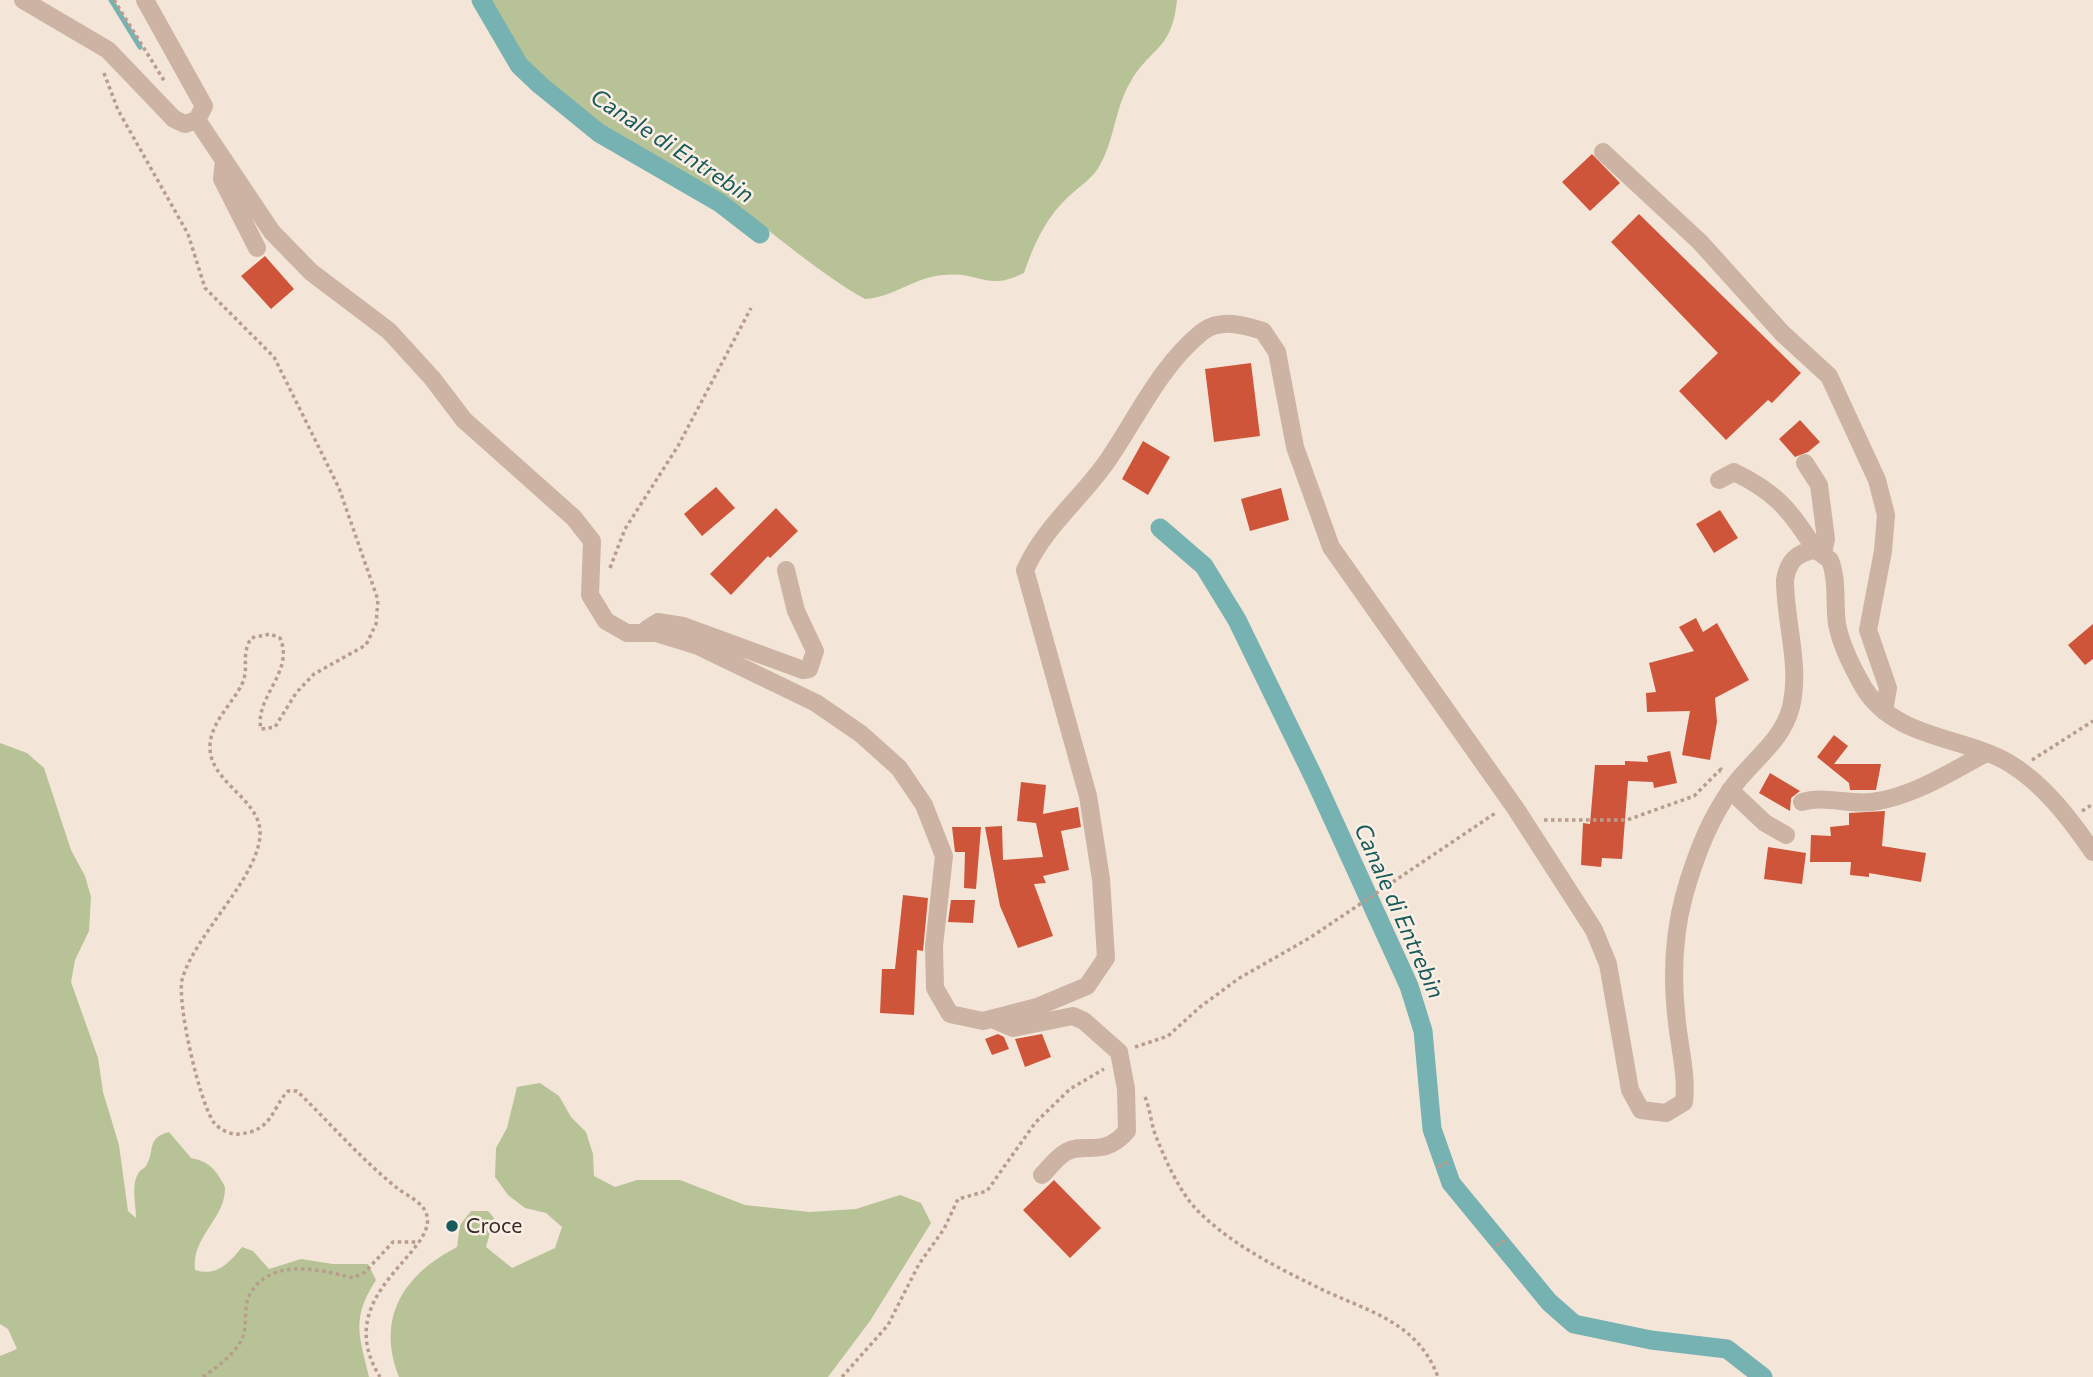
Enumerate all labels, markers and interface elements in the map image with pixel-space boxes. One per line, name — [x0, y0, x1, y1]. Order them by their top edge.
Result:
water label: Canale di Entrebin — [585, 83, 759, 209]
water label: Canale di Entrebin — [1348, 819, 1450, 1003]
place label: Croce — [466, 1213, 522, 1239]
marker: Croce — [444, 1218, 460, 1234]

